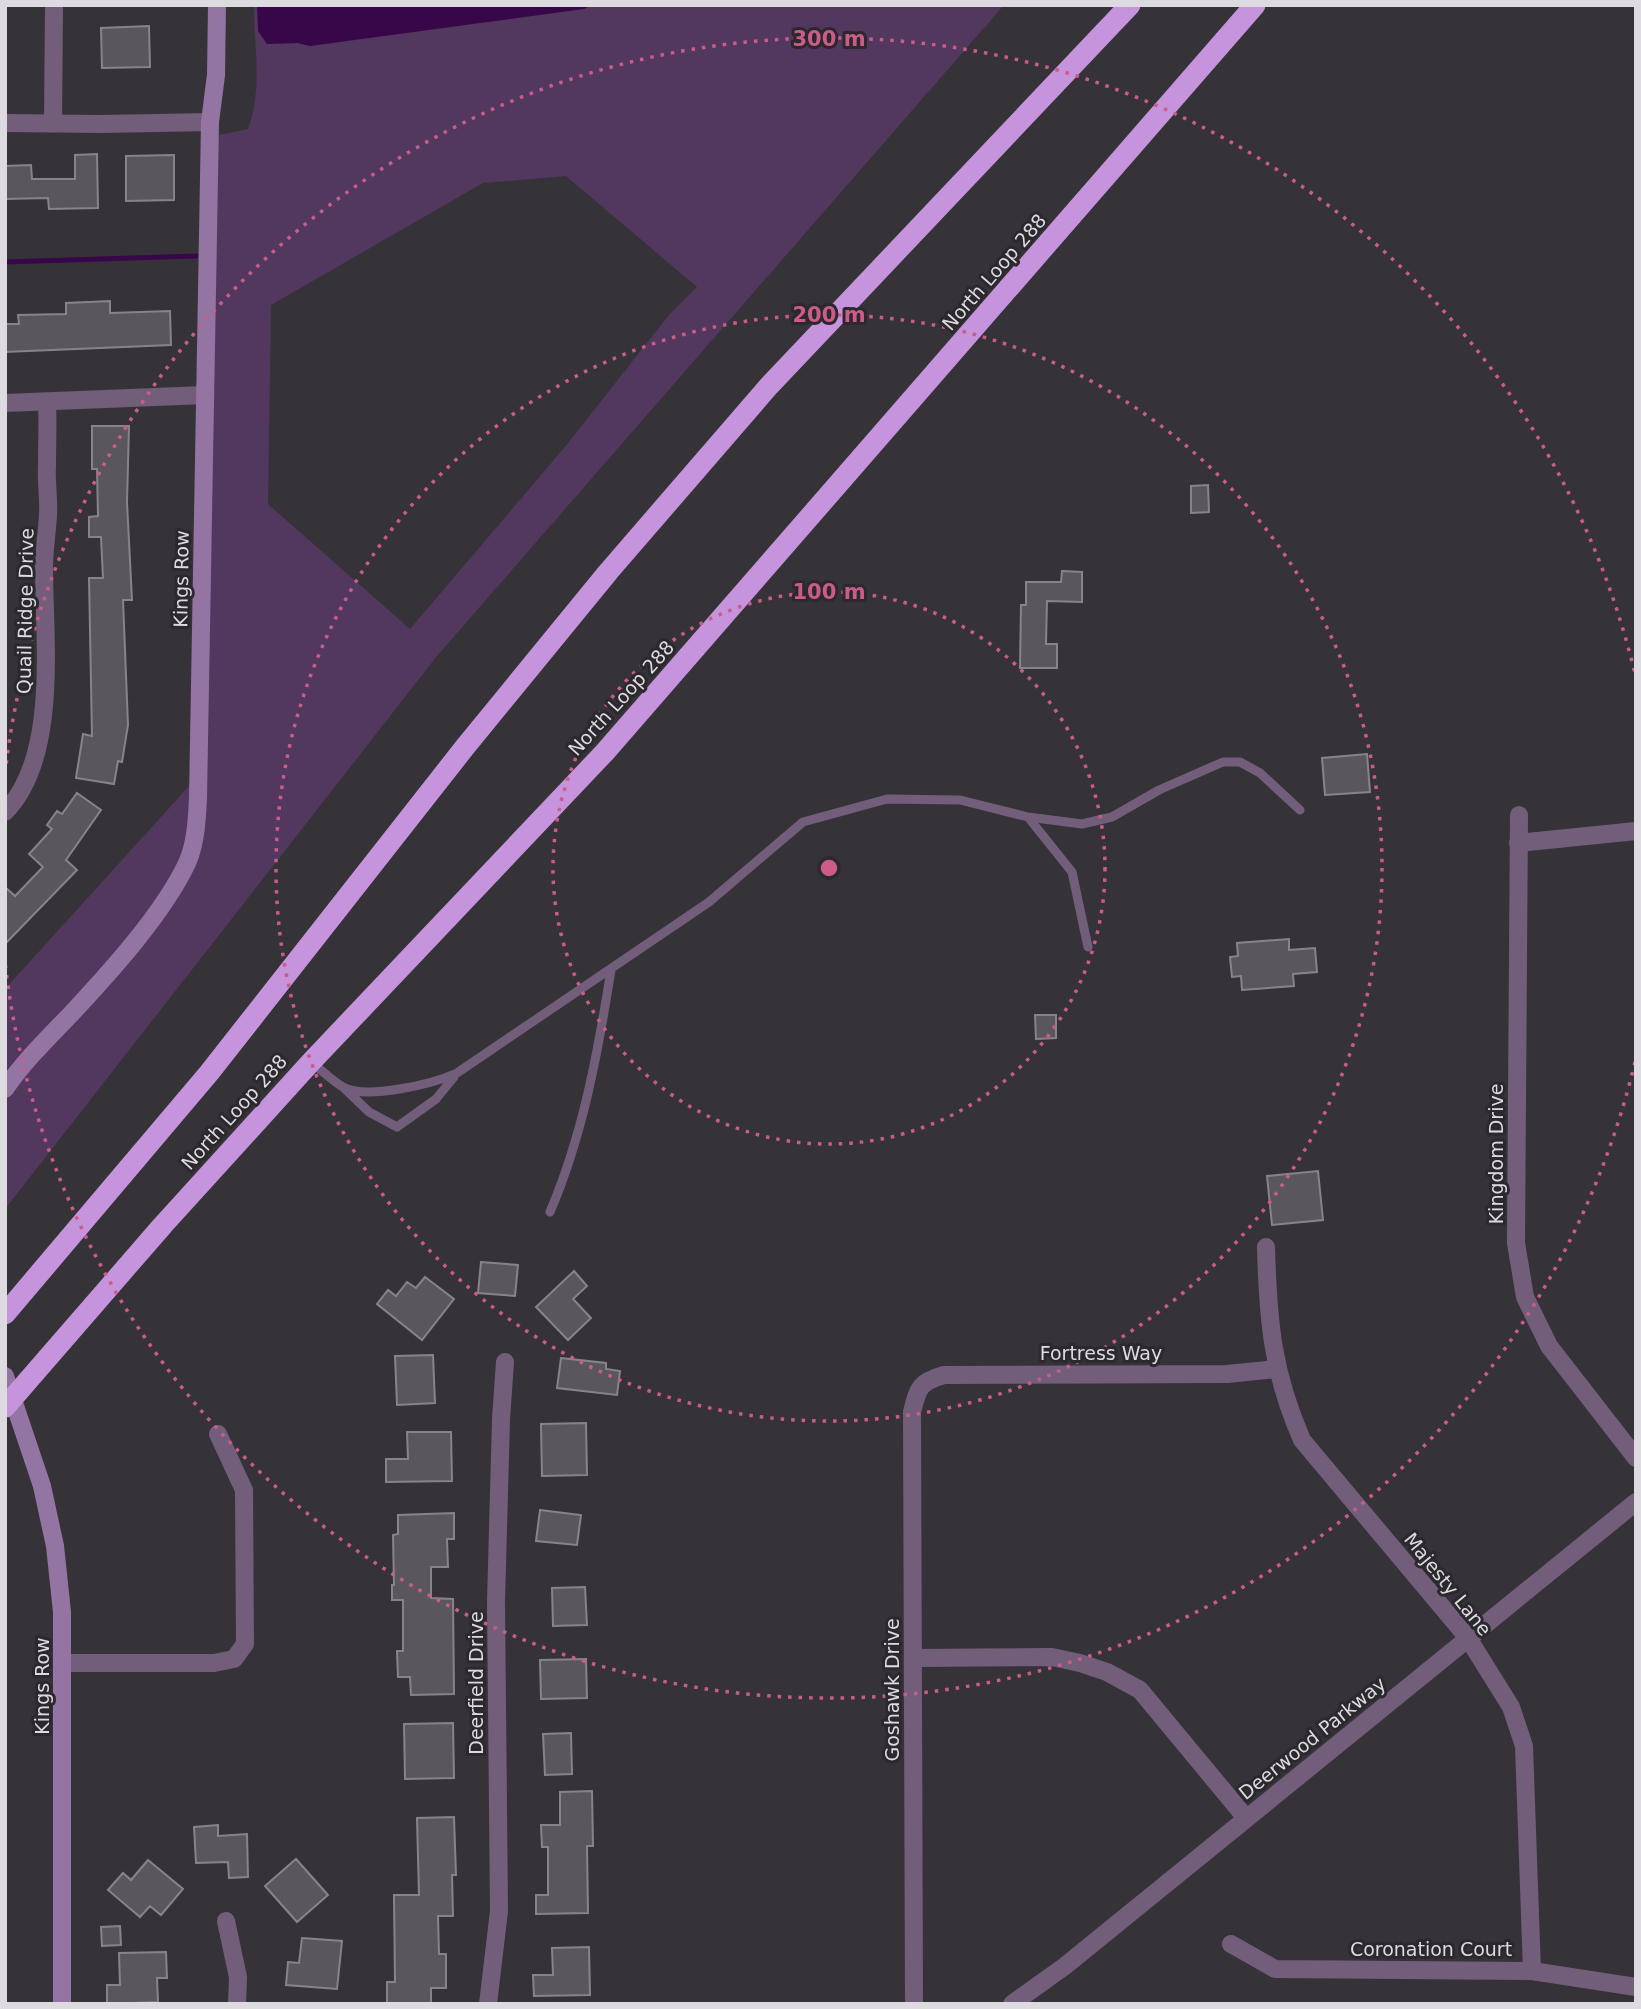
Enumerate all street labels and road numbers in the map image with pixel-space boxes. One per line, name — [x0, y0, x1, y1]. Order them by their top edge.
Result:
street label: North Loop 288 — [937, 209, 1051, 335]
street label: Quail Ridge Drive — [13, 528, 37, 694]
street label: Kings Row — [169, 530, 193, 628]
street label: North Loop 288 — [564, 636, 678, 760]
street label: North Loop 288 — [177, 1050, 291, 1174]
street label: Kingdom Drive — [1485, 1084, 1507, 1224]
street label: Fortress Way — [1040, 1342, 1162, 1364]
street label: Majesty Lane — [1400, 1528, 1496, 1640]
street label: Deerfield Drive — [465, 1611, 487, 1755]
street label: Goshawk Drive — [881, 1618, 903, 1762]
street label: Kings Row — [31, 1637, 53, 1735]
street label: Deerwood Parkway — [1234, 1672, 1390, 1804]
street label: Coronation Court — [1350, 1938, 1512, 1960]

